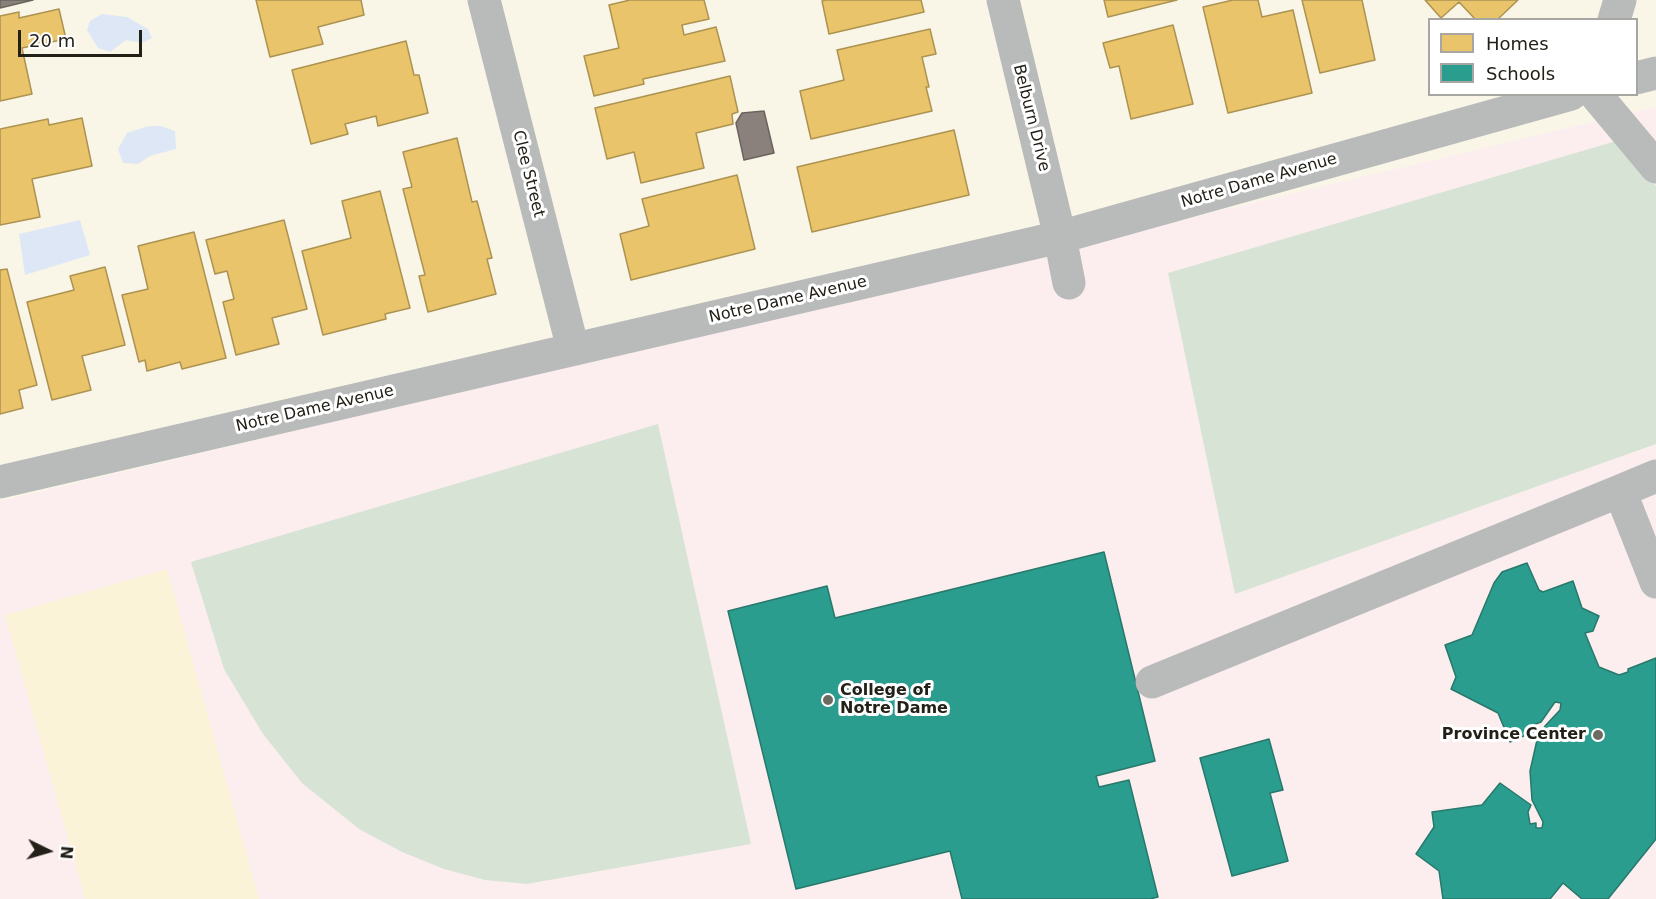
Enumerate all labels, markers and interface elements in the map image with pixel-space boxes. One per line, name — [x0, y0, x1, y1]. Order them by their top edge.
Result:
scale bar — [21, 18, 146, 56]
legend — [1428, 18, 1638, 96]
text: 20 m — [29, 30, 75, 51]
text: Homes — [1486, 33, 1549, 54]
street label: Belburn Drive — [1008, 62, 1054, 174]
text: Schools — [1486, 63, 1555, 84]
street label: Clee Street — [508, 128, 548, 220]
street label: Notre Dame Avenue — [1179, 150, 1339, 212]
street label: Notre Dame Avenue — [707, 273, 869, 327]
street label: Notre Dame Avenue — [234, 382, 396, 436]
place label: College of Notre Dame — [840, 681, 948, 719]
marker: College of Notre Dame — [821, 693, 835, 707]
place label: Province Center — [1442, 725, 1586, 745]
marker: Province Center — [1591, 728, 1605, 742]
north arrow — [18, 821, 78, 881]
text: N — [56, 845, 76, 860]

